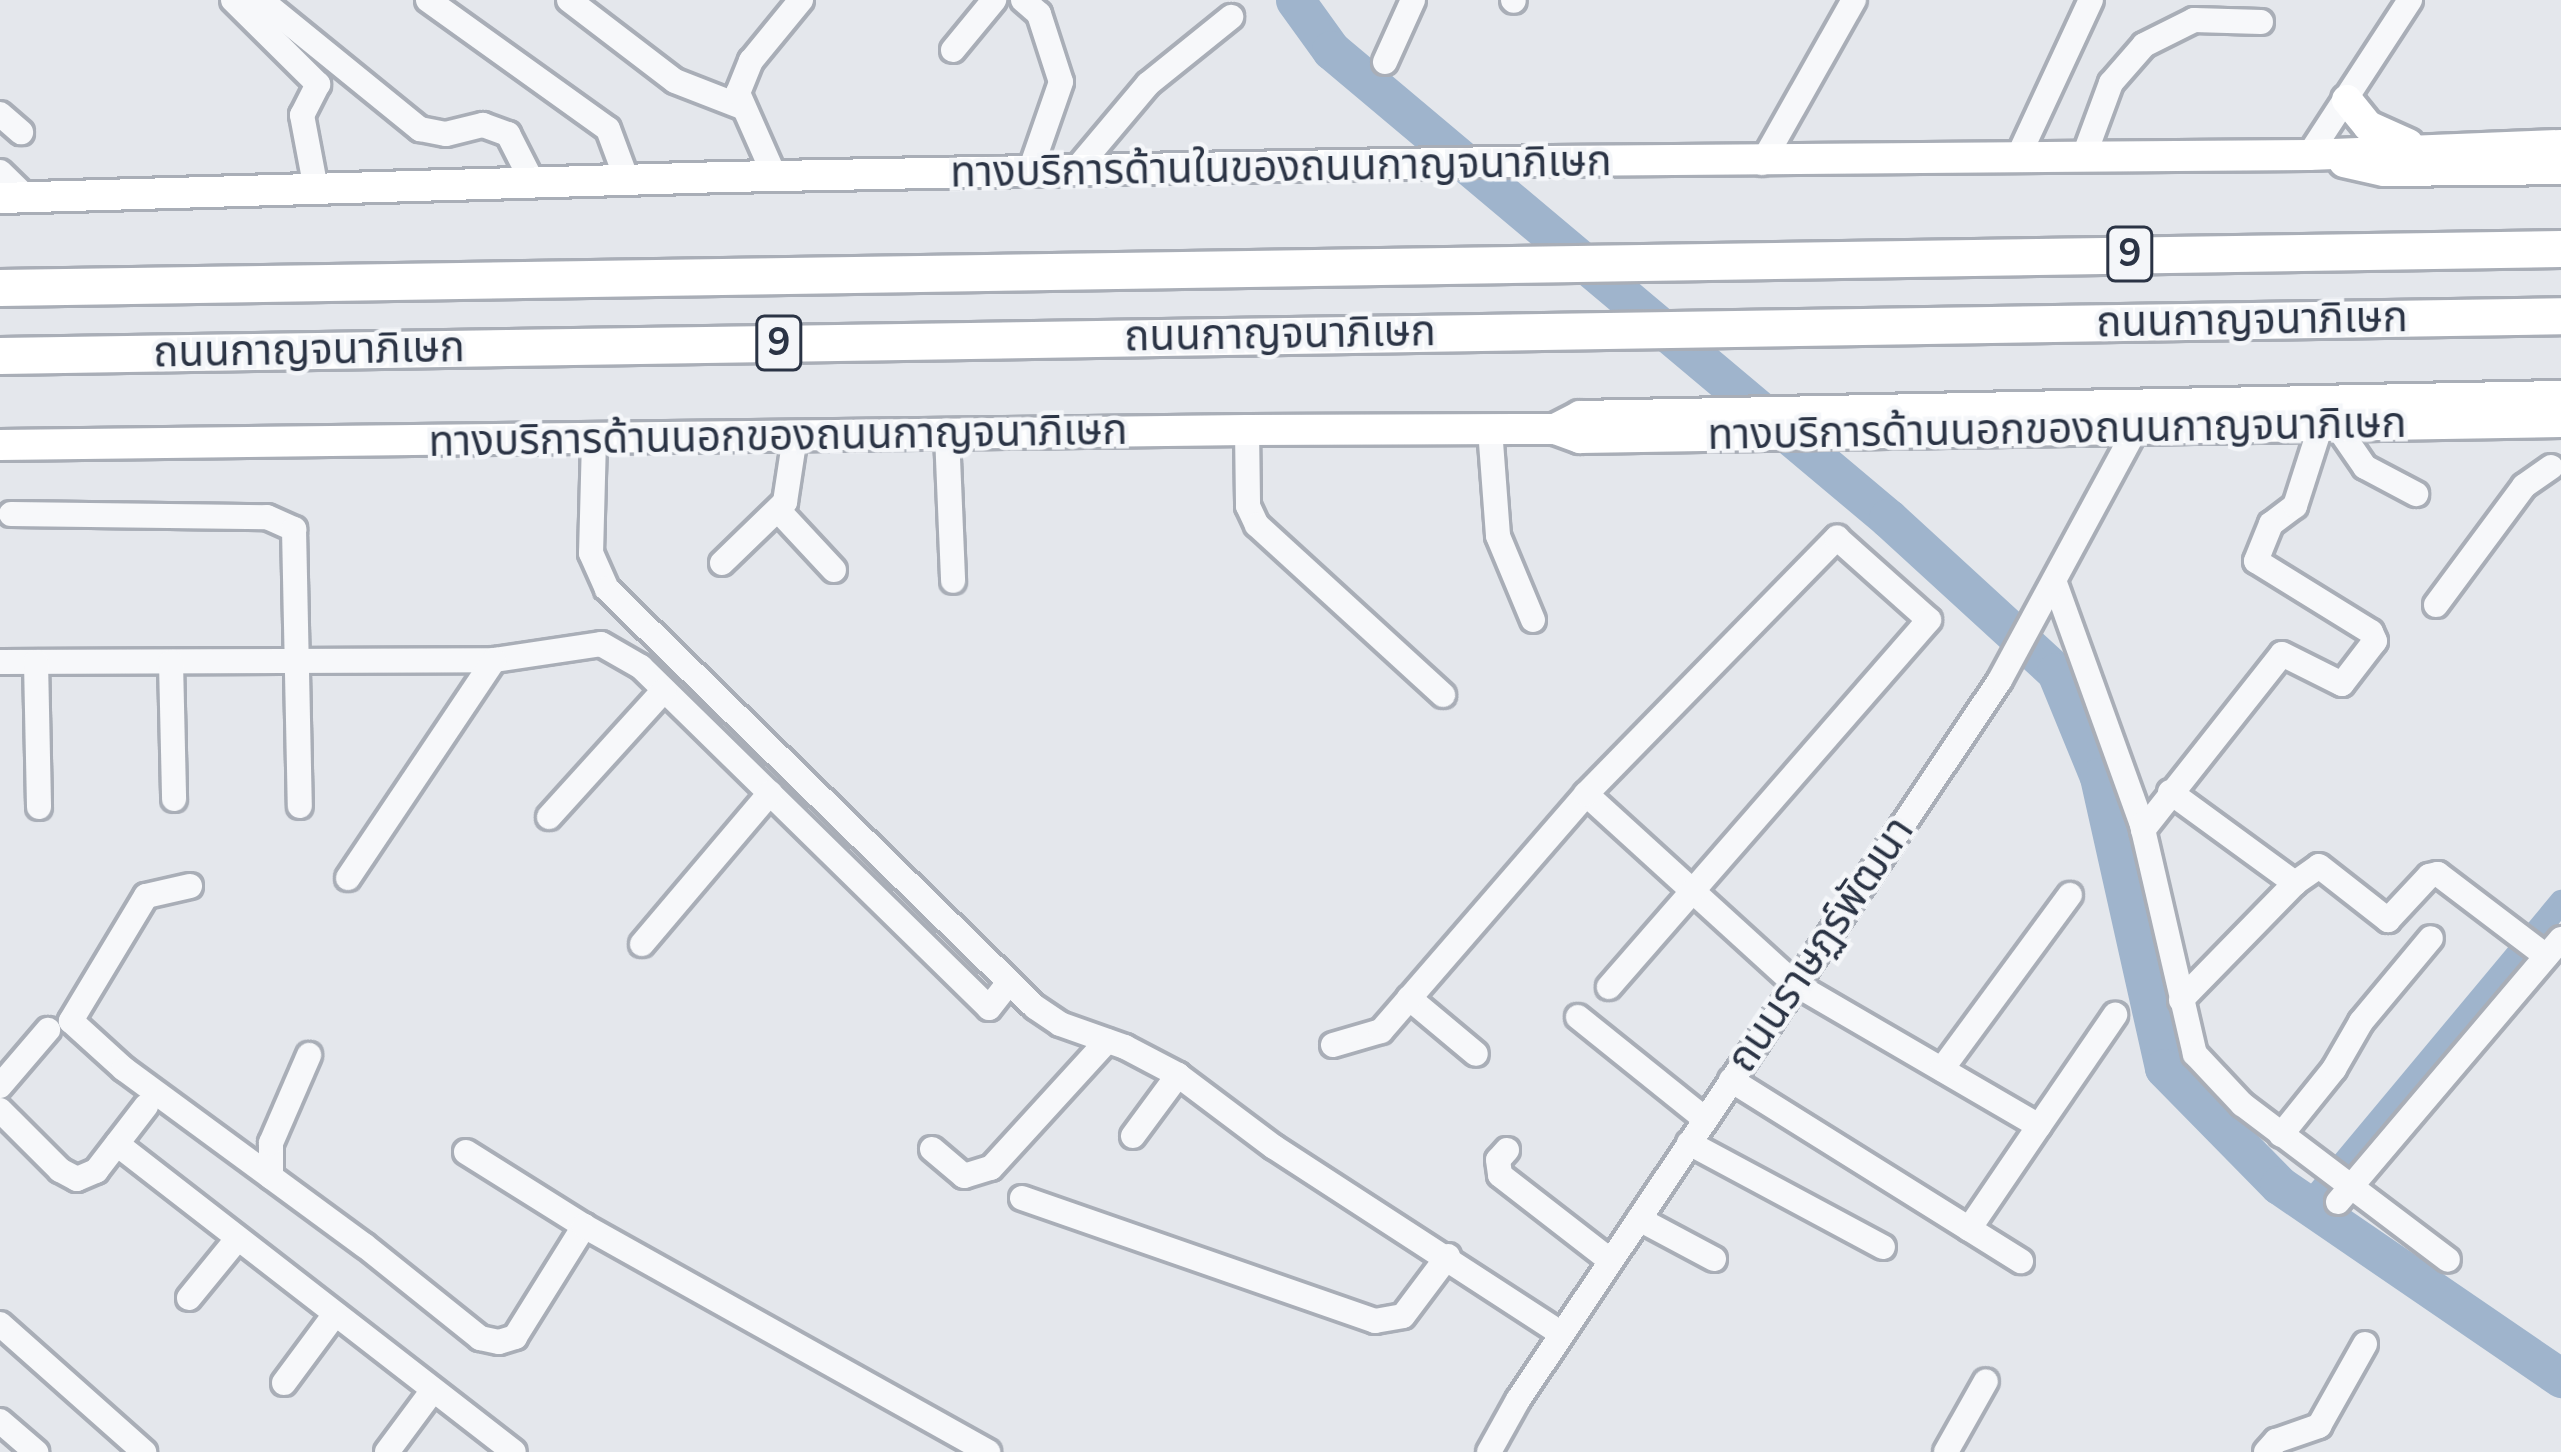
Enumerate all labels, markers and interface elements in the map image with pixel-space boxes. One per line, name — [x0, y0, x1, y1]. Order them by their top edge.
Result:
street label: ทางบริการด้านในของถนนกาญจนาภิเษก — [950, 137, 1612, 199]
road number: 9 — [2106, 221, 2154, 287]
street label: ถนนกาญจนาภิเษก — [2096, 293, 2408, 349]
street label: ถนนกาญจนาภิเษก — [1124, 307, 1436, 363]
road number: 9 — [755, 310, 803, 376]
street label: ถนนกาญจนาภิเษก — [153, 323, 465, 379]
street label: ทางบริการด้านนอกของถนนกาญจนาภิเษก — [1707, 399, 2407, 461]
street label: ทางบริการด้านนอกของถนนกาญจนาภิเษก — [428, 406, 1128, 468]
street label: ถนนราษฏร์พัฒนา — [1717, 808, 1925, 1082]

